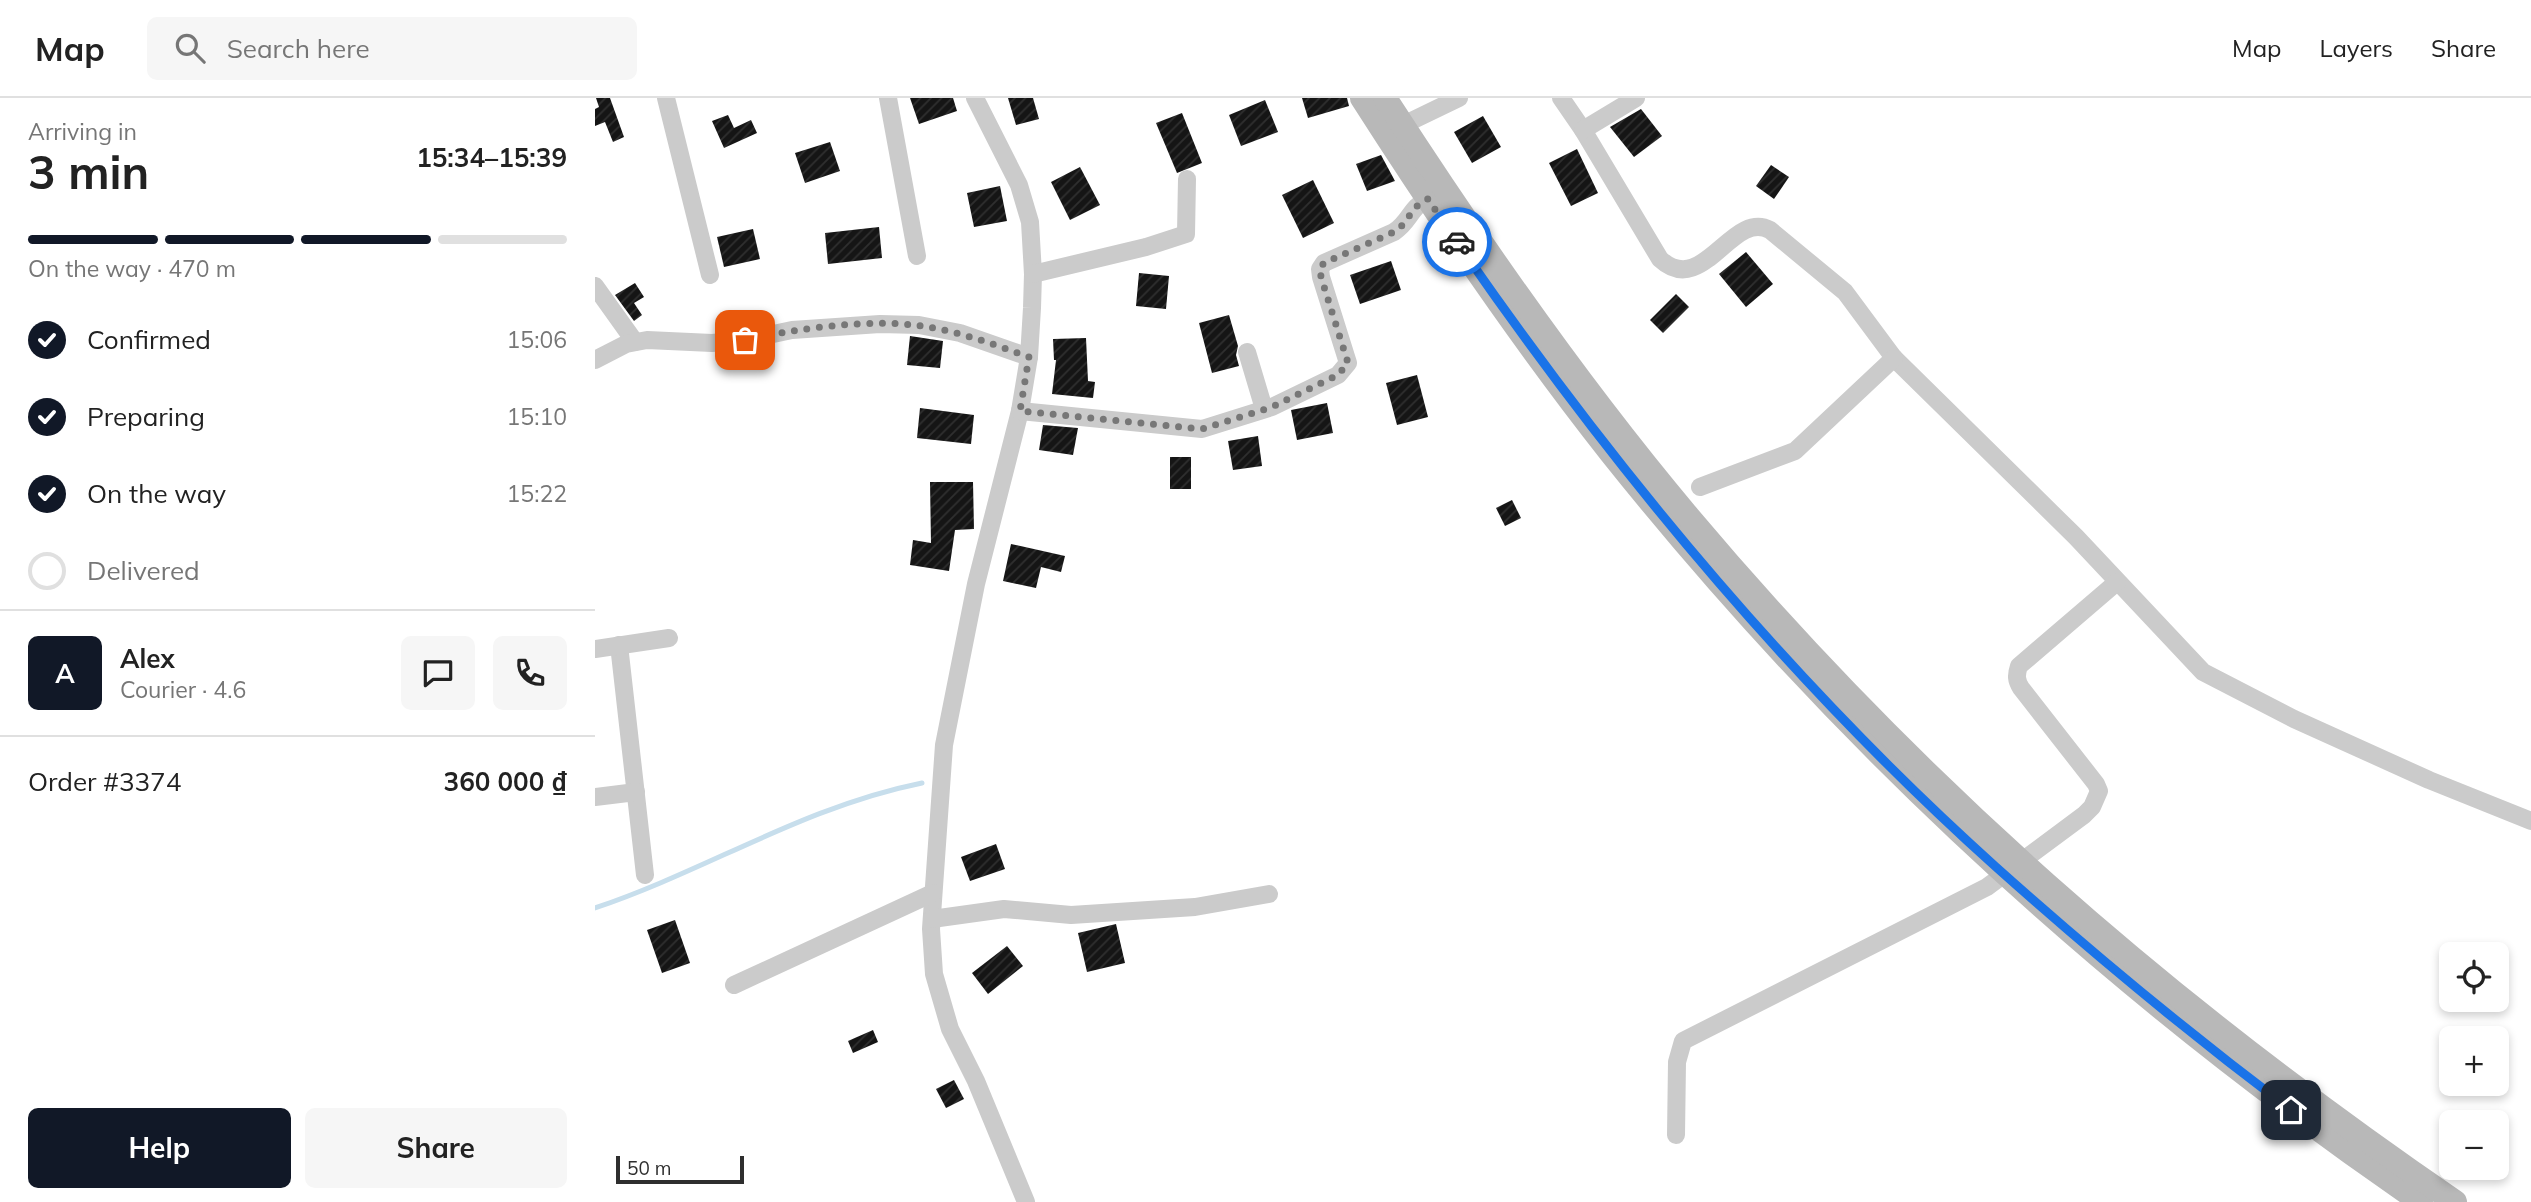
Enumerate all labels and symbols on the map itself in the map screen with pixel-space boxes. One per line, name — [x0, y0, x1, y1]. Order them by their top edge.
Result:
courier — [1422, 207, 1492, 277]
pin — [715, 310, 775, 370]
pin — [2261, 1080, 2321, 1140]
scale bar — [616, 1153, 744, 1185]

